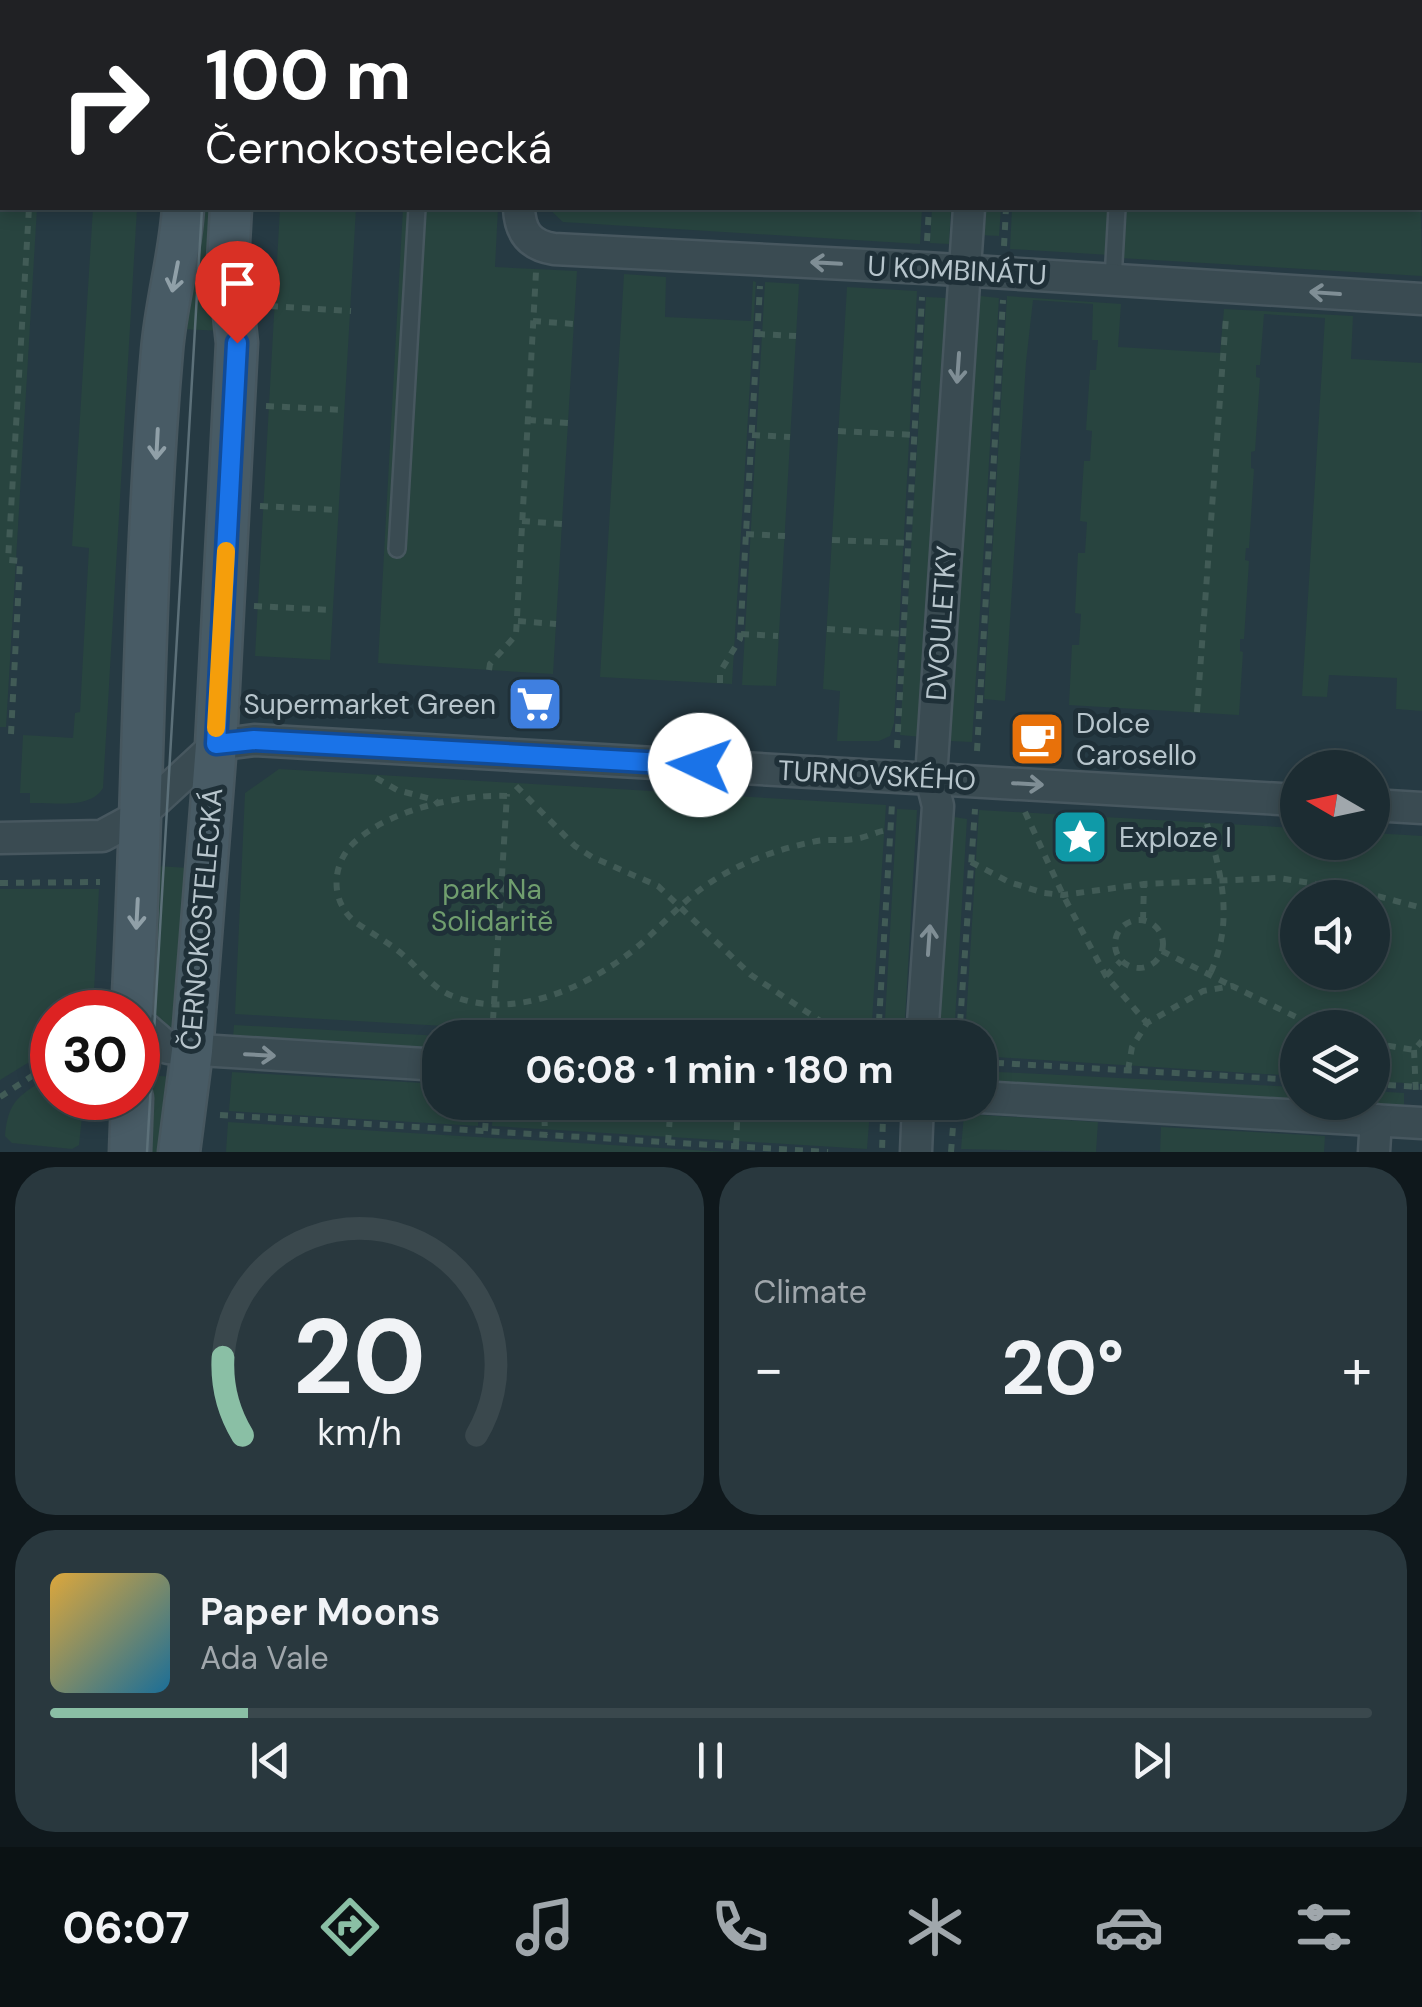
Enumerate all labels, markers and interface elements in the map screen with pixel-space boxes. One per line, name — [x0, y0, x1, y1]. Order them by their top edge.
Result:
text: 100 m — [205, 30, 411, 121]
icon: right — [40, 40, 170, 170]
text: Černokostelecká — [205, 118, 552, 177]
pin — [195, 241, 280, 344]
street label: U KOMBINÁTU — [866, 247, 1048, 294]
one-way arrow — [810, 253, 842, 272]
icon: arrive — [210, 256, 265, 311]
one-way arrow — [165, 261, 184, 293]
one-way arrow — [1309, 283, 1341, 302]
one-way arrow — [948, 352, 967, 384]
one-way arrow — [147, 427, 166, 459]
street label: DVOULETKY — [918, 544, 965, 702]
supermarket icon: Supermarket Green — [505, 674, 565, 734]
place label: Supermarket Green — [243, 686, 496, 723]
place label: Dolce Carosello — [1076, 705, 1197, 774]
cafe icon: Dolce Carosello — [1007, 709, 1067, 769]
position arrow — [648, 713, 752, 817]
north arrow — [1280, 750, 1390, 860]
map controls — [1280, 750, 1390, 1120]
street label: TURNOVSKÉHO — [777, 752, 977, 799]
one-way arrow — [1012, 775, 1044, 794]
street label: ČERNOKOSTELECKÁ — [172, 786, 231, 1052]
place icon: Exploze I — [1050, 807, 1110, 867]
place label: Exploze I — [1119, 819, 1232, 856]
park label: park Na Solidaritě — [431, 871, 553, 940]
button: sound — [1280, 880, 1390, 990]
one-way arrow — [127, 897, 146, 929]
one-way arrow — [920, 925, 939, 957]
speed limit sign: 30 — [30, 990, 160, 1120]
button: layers — [1280, 1010, 1390, 1120]
text: 06:08 · 1 min · 180 m — [526, 1045, 893, 1095]
one-way arrow — [244, 1046, 276, 1065]
text: Climate — [754, 1271, 867, 1313]
text: 20 — [293, 1290, 426, 1425]
text: 20° — [1001, 1320, 1124, 1417]
text: − — [754, 1333, 784, 1405]
text: + — [1342, 1333, 1372, 1405]
text: km/h — [317, 1410, 401, 1456]
text: Paper Moons — [200, 1587, 440, 1637]
text: Ada Vale — [200, 1637, 329, 1679]
icon: previous — [243, 1733, 298, 1788]
icon: pause — [683, 1733, 738, 1788]
icon: next — [1124, 1733, 1179, 1788]
icon: directions — [315, 1892, 385, 1962]
icon: music — [510, 1892, 580, 1962]
icon: phone — [705, 1892, 775, 1962]
icon: climate — [900, 1892, 970, 1962]
icon: car — [1094, 1892, 1164, 1962]
icon: filters — [1289, 1892, 1359, 1962]
text: 06:07 — [62, 1898, 190, 1957]

